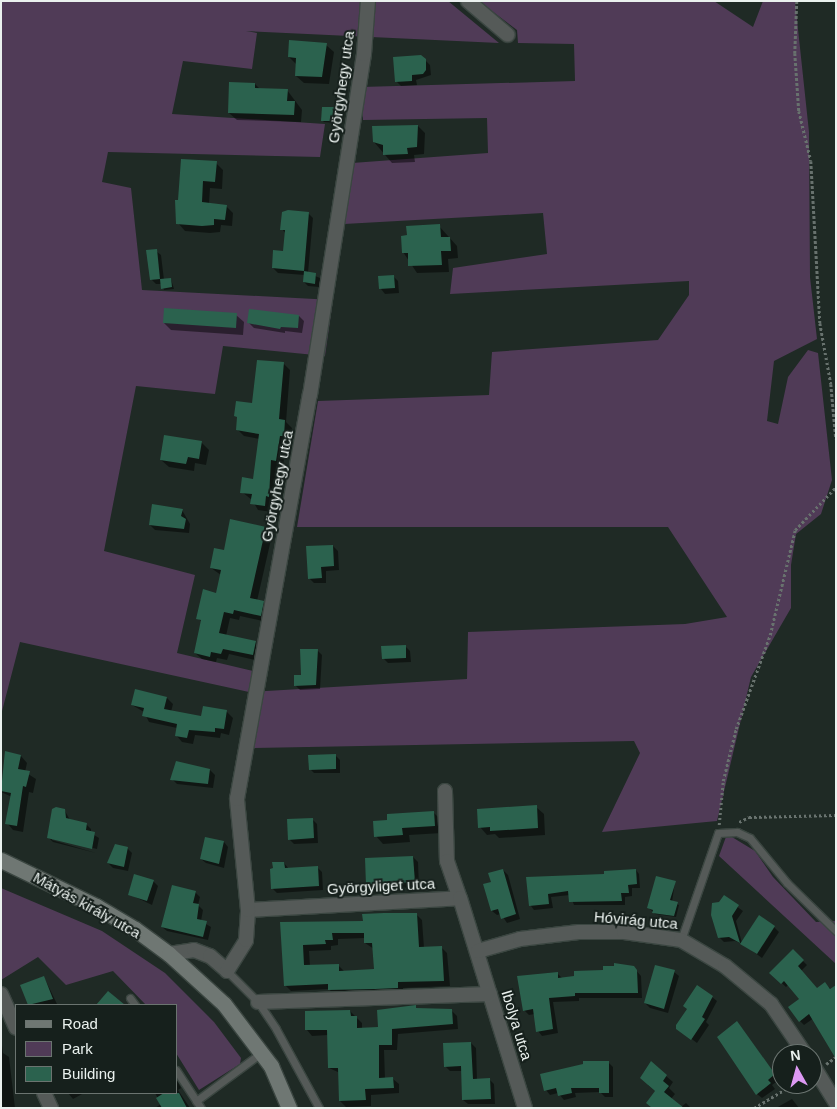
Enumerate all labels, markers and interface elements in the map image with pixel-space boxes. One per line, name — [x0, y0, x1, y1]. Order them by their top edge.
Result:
street label: Györgyhegy utca — [324, 30, 358, 144]
street label: Györgyhegy utca — [257, 429, 297, 543]
street label: Mátyás király utca — [30, 868, 144, 942]
street label: Györgyliget utca — [326, 874, 436, 898]
street label: Hóvirág utca — [593, 907, 679, 933]
street label: Ibolya utca — [498, 988, 536, 1062]
legend — [15, 1004, 178, 1094]
text: Road — [62, 1015, 98, 1032]
text: Park — [62, 1040, 93, 1057]
north arrow — [772, 1044, 822, 1094]
text: N — [789, 1047, 801, 1064]
text: Building — [62, 1065, 115, 1082]

